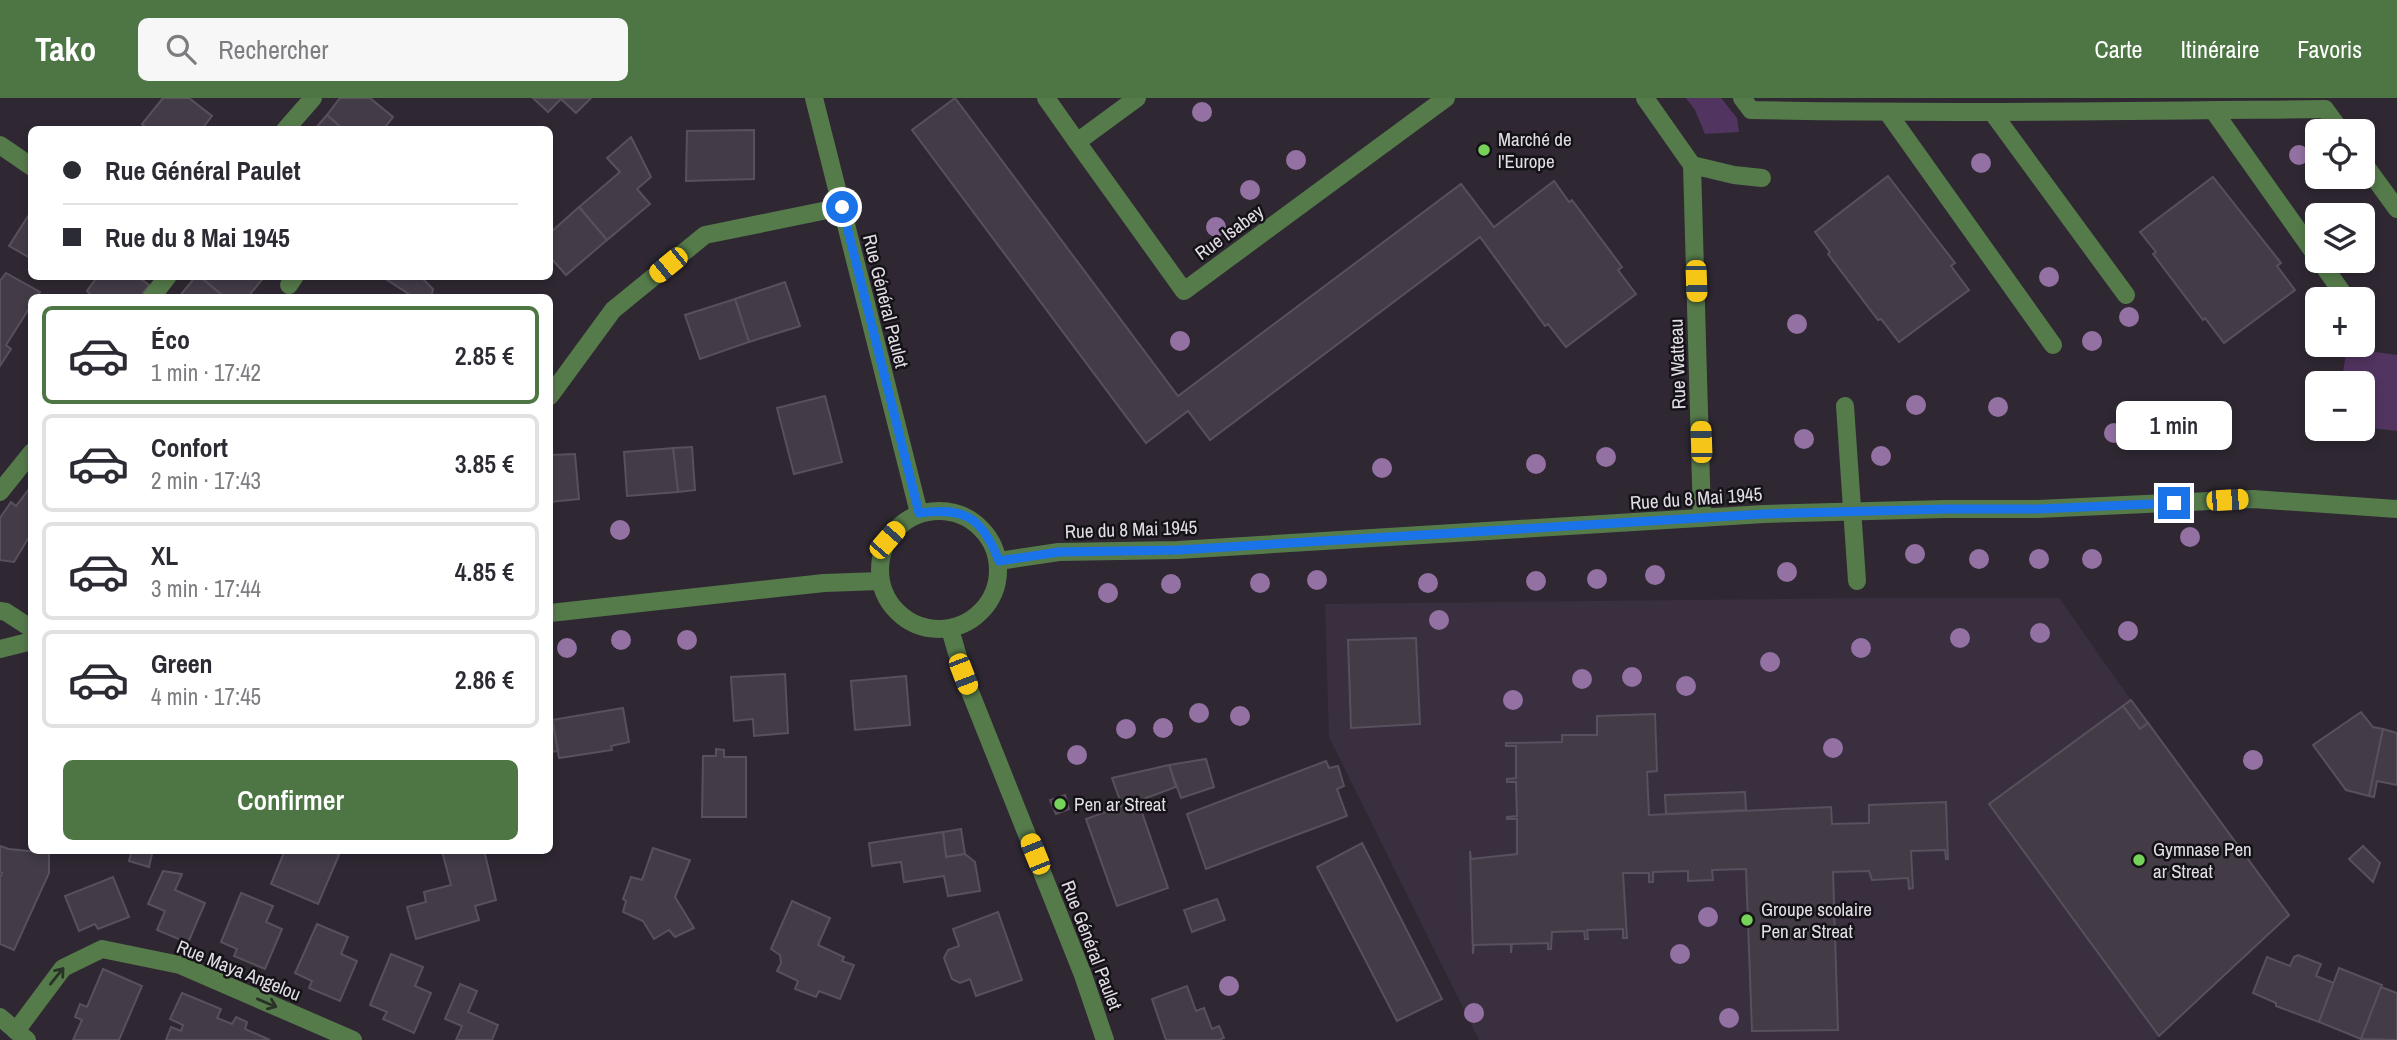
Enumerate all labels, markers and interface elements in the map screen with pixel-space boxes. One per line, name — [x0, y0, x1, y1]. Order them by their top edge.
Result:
search box — [138, 18, 628, 81]
text: Tako — [35, 27, 96, 71]
icon: search — [162, 30, 200, 68]
text: Rechercher — [218, 32, 328, 67]
text: Carte — [2094, 33, 2143, 65]
text: Itinéraire — [2181, 33, 2259, 65]
text: Favoris — [2297, 33, 2362, 65]
map controls — [2305, 119, 2375, 441]
button: locate — [2305, 119, 2375, 189]
place label: Marché de l'Europe — [1498, 126, 1572, 174]
marker: Marché de l'Europe — [1476, 142, 1492, 158]
text: Rue Général Paulet — [105, 153, 301, 188]
route start — [826, 191, 858, 223]
street label: Rue Isabey — [1189, 198, 1269, 266]
button: layers — [2305, 203, 2375, 273]
text: Rue du 8 Mai 1945 — [105, 220, 290, 255]
street label: Rue Général Paulet — [857, 231, 915, 371]
car — [646, 244, 691, 286]
car — [1685, 260, 1708, 302]
button: + — [2305, 287, 2375, 357]
street label: Rue Watteau — [1662, 318, 1692, 410]
text: Éco — [151, 322, 190, 357]
icon: car — [67, 324, 130, 387]
text: 2.85 € — [455, 338, 514, 373]
text: 1 min · 17:42 — [151, 357, 261, 388]
button: − — [2305, 371, 2375, 441]
callout: 1 min — [2116, 402, 2232, 450]
text: 1 min — [2150, 410, 2198, 441]
car — [1690, 421, 1713, 463]
text: Confort — [151, 430, 228, 465]
icon: car — [67, 432, 130, 495]
text: 3.85 € — [455, 446, 514, 481]
text: 2 min · 17:43 — [151, 465, 261, 496]
street label: Rue du 8 Mai 1945 — [1629, 480, 1763, 516]
route end — [2158, 487, 2190, 519]
car — [2206, 488, 2249, 512]
street label: Rue du 8 Mai 1945 — [1064, 514, 1198, 544]
car — [866, 517, 909, 563]
text: XL — [151, 538, 178, 573]
icon: car — [67, 540, 130, 603]
text: 4.85 € — [455, 554, 514, 589]
text: 3 min · 17:44 — [151, 573, 261, 604]
text: Green — [151, 646, 213, 681]
icon: car — [67, 648, 130, 711]
car — [946, 651, 981, 697]
text: 2.86 € — [455, 662, 514, 697]
text: 4 min · 17:45 — [151, 681, 261, 712]
button: Confirmer — [63, 760, 518, 840]
place label: Pen ar Streat — [1074, 791, 1166, 817]
marker: Pen ar Streat — [1052, 796, 1068, 812]
car — [1018, 831, 1053, 877]
place label: Gymnase Pen ar Streat — [2153, 836, 2252, 884]
marker: Gymnase Pen ar Streat — [2131, 852, 2147, 868]
street label: Rue Général Paulet — [1055, 876, 1129, 1014]
place label: Groupe scolaire Pen ar Streat — [1761, 896, 1872, 944]
marker: Groupe scolaire Pen ar Streat — [1739, 912, 1755, 928]
street label: Rue Maya Angelou — [173, 933, 305, 1007]
one-way arrow — [49, 968, 65, 986]
one-way arrow — [255, 997, 277, 1010]

